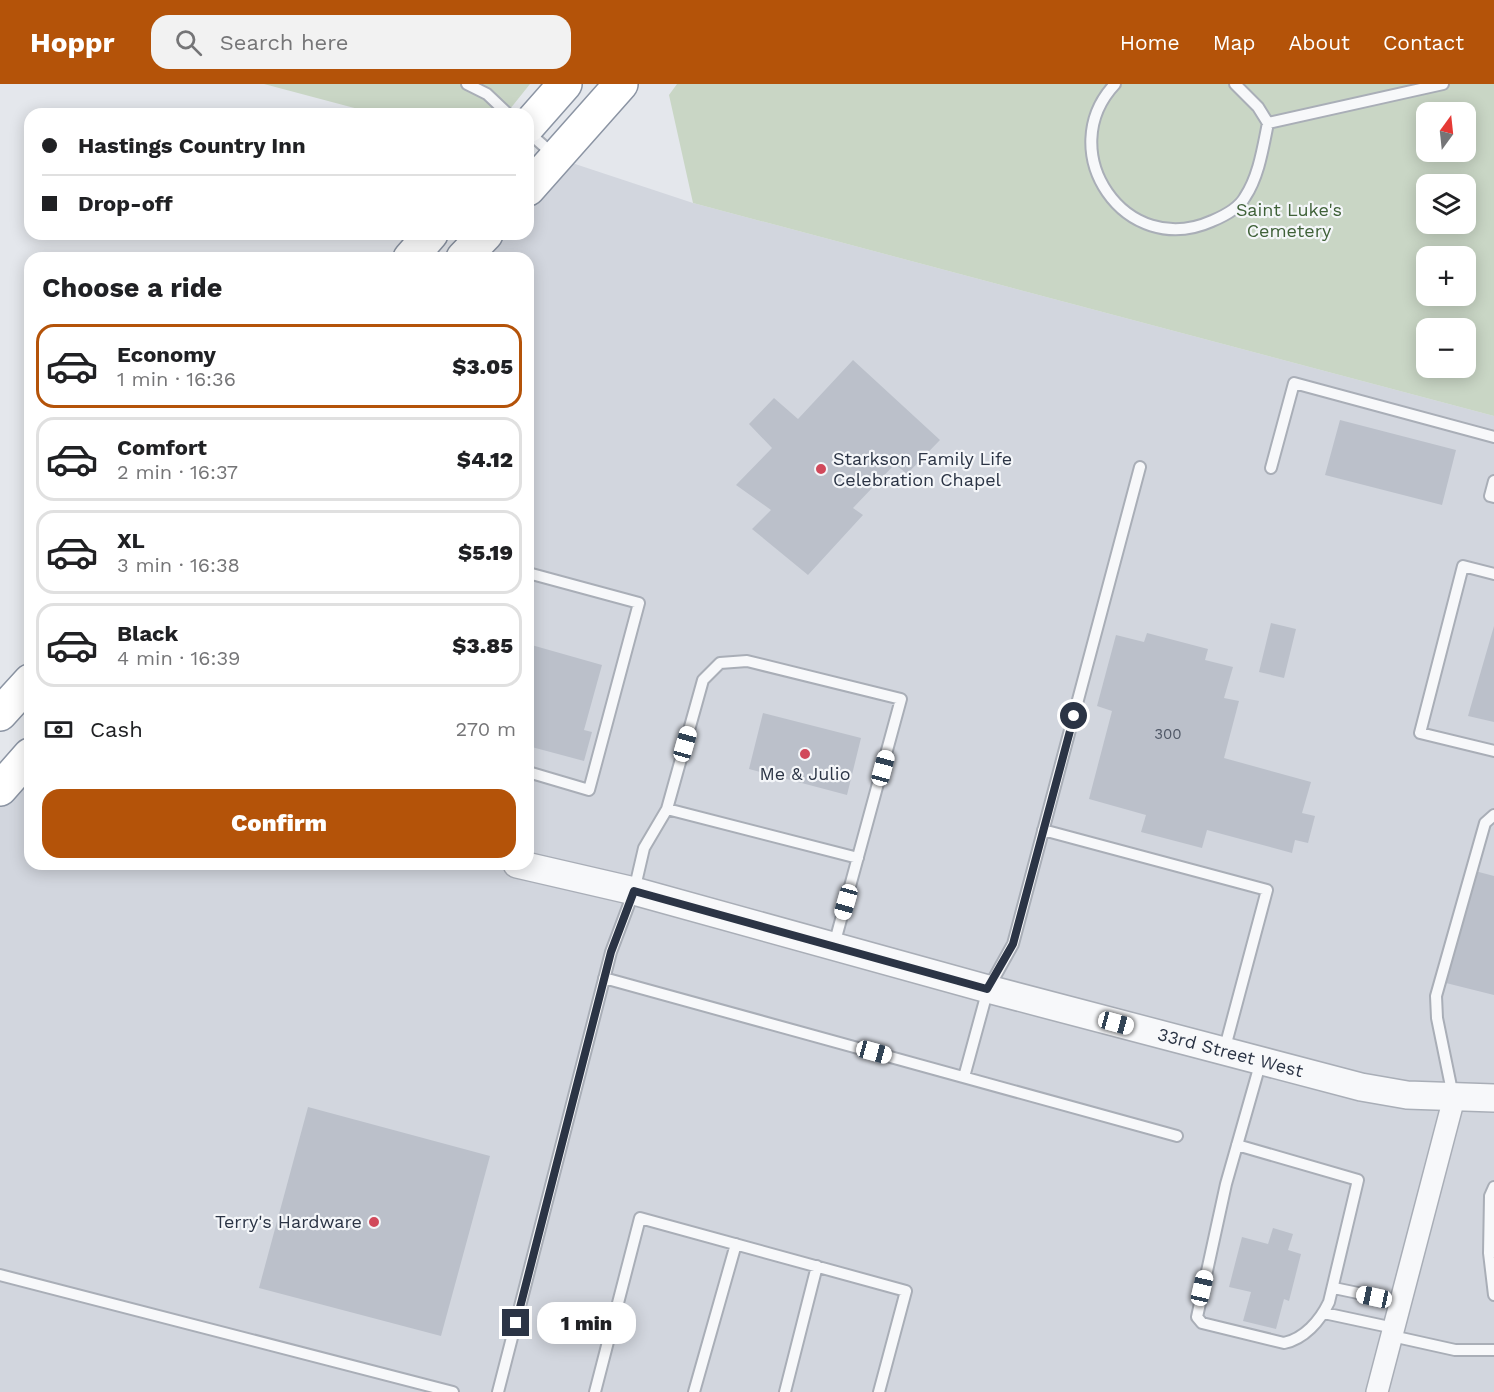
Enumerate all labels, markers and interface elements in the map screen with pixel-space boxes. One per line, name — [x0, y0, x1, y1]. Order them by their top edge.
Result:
search box — [151, 15, 571, 69]
text: Hoppr — [30, 26, 115, 59]
icon: search — [172, 26, 205, 59]
text: Search here — [220, 30, 349, 55]
text: Home — [1120, 30, 1180, 55]
text: Map — [1213, 30, 1256, 55]
text: About — [1289, 30, 1350, 55]
text: Contact — [1383, 30, 1464, 55]
north arrow — [1416, 102, 1476, 162]
map controls — [1416, 102, 1476, 378]
text: Hastings Country Inn — [78, 133, 306, 158]
button: layers — [1416, 174, 1476, 234]
text: Drop-off — [78, 191, 173, 216]
park label: Saint Luke's Cemetery — [1236, 199, 1342, 241]
button: + — [1416, 246, 1476, 306]
text: Choose a ride — [42, 272, 222, 304]
button: − — [1416, 318, 1476, 378]
icon: car — [45, 339, 99, 393]
text: Economy — [117, 342, 216, 367]
text: $3.05 — [452, 354, 513, 379]
text: 1 min · 16:36 — [117, 367, 236, 391]
icon: car — [45, 432, 99, 486]
text: Comfort — [117, 435, 207, 460]
text: $4.12 — [457, 447, 513, 472]
place label: Starkson Family Life Celebration Chapel — [833, 448, 1012, 490]
text: 2 min · 16:37 — [117, 460, 238, 484]
marker: Starkson Family Life Celebration Chapel — [814, 462, 828, 476]
icon: car — [45, 525, 99, 579]
text: XL — [117, 528, 145, 553]
text: $5.19 — [458, 540, 513, 565]
text: 3 min · 16:38 — [117, 553, 240, 577]
icon: car — [45, 618, 99, 672]
text: Black — [117, 621, 178, 646]
text: $3.85 — [452, 633, 513, 658]
text: 4 min · 16:39 — [117, 646, 240, 670]
route start — [1060, 702, 1087, 729]
icon: cash — [42, 713, 75, 746]
text: Cash — [90, 717, 143, 742]
text: 270 m — [456, 717, 516, 741]
car — [671, 724, 699, 764]
house number: 300 — [1154, 725, 1182, 743]
marker: Me & Julio — [798, 747, 812, 761]
car — [870, 748, 896, 788]
place label: Me & Julio — [760, 763, 850, 784]
button: Confirm — [42, 789, 516, 858]
car — [832, 882, 860, 922]
car — [1096, 1010, 1136, 1036]
street label: 33rd Street West — [1156, 1023, 1306, 1081]
car — [854, 1039, 894, 1065]
place label: Terry's Hardware — [215, 1211, 362, 1232]
marker: Terry's Hardware — [367, 1215, 381, 1229]
car — [1189, 1268, 1215, 1308]
car — [1355, 1284, 1393, 1310]
callout: 1 min — [537, 1302, 636, 1344]
route end — [502, 1309, 529, 1336]
text: 1 min — [561, 1311, 612, 1335]

